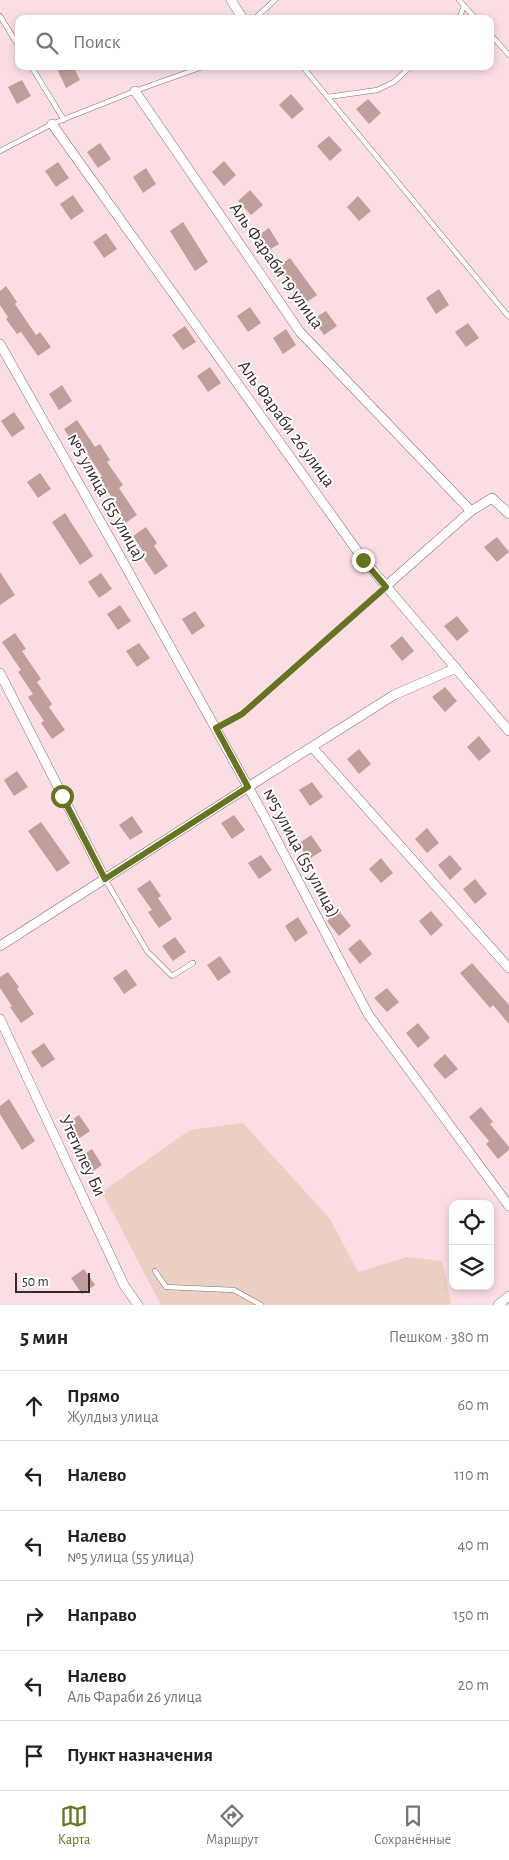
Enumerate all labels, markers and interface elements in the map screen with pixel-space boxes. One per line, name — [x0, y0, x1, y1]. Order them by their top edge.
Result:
search box — [15, 15, 494, 70]
icon: search — [33, 29, 61, 57]
text: Поиск — [73, 33, 120, 52]
street label: Аль Фараби 19 улица — [226, 199, 327, 333]
street label: Аль Фараби 26 улица — [234, 357, 339, 491]
street label: №5 улица (55 улица) — [63, 431, 149, 565]
route end — [352, 549, 375, 572]
route start — [51, 785, 74, 808]
street label: №5 улица (55 улица) — [259, 785, 343, 921]
street label: Утетилеу Би — [55, 1113, 109, 1199]
map controls — [449, 1200, 494, 1290]
button: locate — [449, 1200, 494, 1245]
button: layers — [449, 1245, 494, 1290]
scale bar — [15, 1270, 90, 1293]
text: 50 m — [22, 1275, 49, 1289]
text: 5 мин — [20, 1327, 68, 1348]
text: Пешком · 380 m — [389, 1329, 489, 1345]
text: Прямо — [67, 1387, 120, 1406]
icon: ahead — [20, 1392, 48, 1420]
text: 60 m — [458, 1397, 489, 1413]
text: Жулдыз улица — [67, 1409, 159, 1425]
icon: left — [20, 1462, 48, 1490]
text: Налево — [67, 1466, 126, 1485]
text: 110 m — [454, 1467, 489, 1483]
text: Налево — [67, 1527, 126, 1546]
icon: left — [20, 1532, 48, 1560]
text: 40 m — [457, 1537, 489, 1553]
text: №5 улица (55 улица) — [67, 1549, 195, 1565]
icon: right — [20, 1602, 48, 1630]
text: Направо — [67, 1606, 137, 1625]
text: 150 m — [453, 1607, 489, 1623]
text: Налево — [67, 1667, 126, 1686]
icon: left — [20, 1672, 48, 1700]
text: 20 m — [458, 1677, 489, 1693]
text: Аль Фараби 26 улица — [67, 1689, 202, 1705]
icon: arrive — [20, 1742, 48, 1770]
text: Пункт назначения — [67, 1746, 213, 1765]
tab: Карта — [58, 1802, 91, 1849]
tab: Маршрут — [206, 1802, 259, 1849]
tab: Сохранённые — [374, 1802, 451, 1849]

